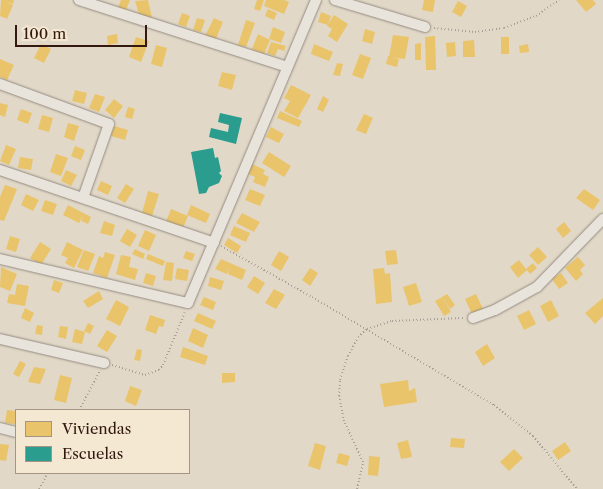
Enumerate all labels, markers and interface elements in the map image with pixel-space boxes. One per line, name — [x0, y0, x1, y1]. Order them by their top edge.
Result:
scale bar — [18, 15, 150, 47]
text: 100 m — [23, 24, 66, 43]
legend — [15, 409, 190, 474]
text: Viviendas — [62, 419, 131, 438]
text: Escuelas — [62, 444, 123, 463]

